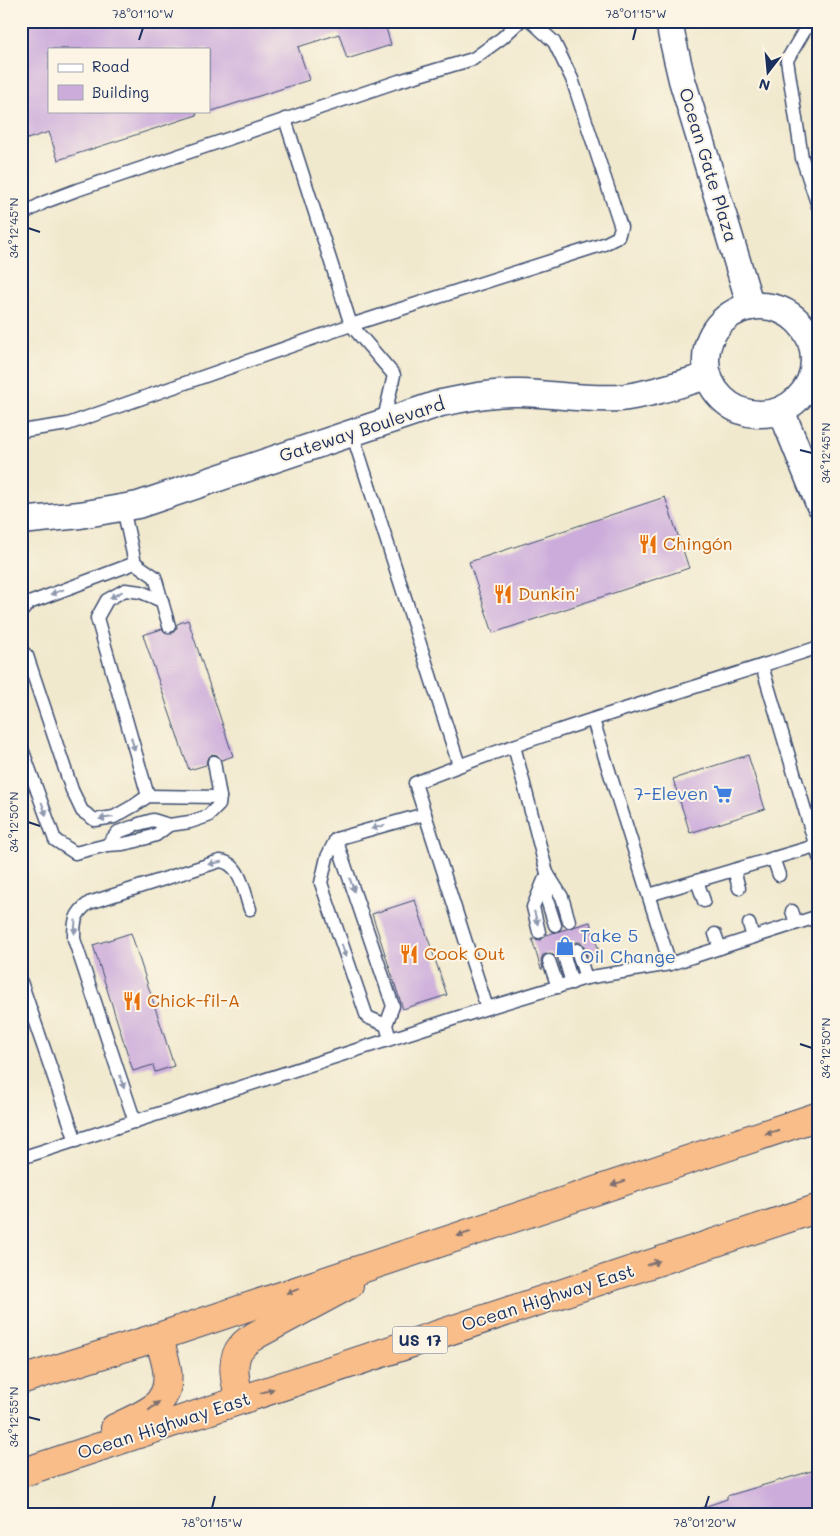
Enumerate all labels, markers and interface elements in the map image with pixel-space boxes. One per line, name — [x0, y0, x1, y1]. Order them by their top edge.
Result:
text: 78°01'10"W — [112, 5, 174, 21]
text: 78°01'15"W — [605, 5, 667, 21]
legend — [48, 48, 210, 112]
north arrow — [742, 48, 792, 98]
text: Road — [92, 56, 129, 76]
text: N — [757, 74, 772, 96]
text: Building — [92, 82, 149, 102]
street label: Ocean Gate Plaza — [674, 85, 744, 245]
text: 34°12'45"N — [5, 198, 21, 258]
street label: Gateway Boulevard — [276, 391, 447, 467]
text: 34°12'45"N — [817, 423, 833, 483]
place label: Chingón — [663, 531, 733, 555]
restaurant icon: Chingón — [637, 533, 659, 555]
place label: Dunkin' — [518, 581, 579, 605]
restaurant icon: Dunkin' — [492, 583, 514, 605]
one-way arrow — [50, 589, 64, 597]
one-way arrow — [109, 591, 124, 599]
one-way arrow — [130, 737, 138, 752]
place label: 7-Eleven — [634, 781, 708, 805]
supermarket icon: 7-Eleven — [712, 783, 734, 805]
text: 34°12'50"N — [5, 792, 21, 852]
one-way arrow — [40, 802, 48, 817]
one-way arrow — [97, 814, 113, 822]
one-way arrow — [370, 824, 385, 832]
one-way arrow — [207, 859, 222, 867]
one-way arrow — [348, 878, 356, 893]
one-way arrow — [532, 911, 540, 926]
one-way arrow — [71, 920, 79, 936]
place label: Take 5 Oil Change — [580, 923, 676, 968]
shop icon: Take 5 Oil Change — [554, 935, 576, 957]
place label: Cook Out — [424, 941, 506, 965]
restaurant icon: Cook Out — [398, 943, 420, 965]
one-way arrow — [340, 944, 348, 959]
place label: Chick-fil-A — [147, 988, 240, 1012]
restaurant icon: Chick-fil-A — [121, 990, 143, 1012]
text: 34°12'50"N — [817, 1018, 833, 1078]
one-way arrow — [118, 1075, 126, 1090]
one-way arrow — [765, 1129, 780, 1136]
one-way arrow — [610, 1179, 625, 1187]
one-way arrow — [456, 1230, 471, 1238]
street label: Ocean Highway East — [458, 1258, 637, 1336]
one-way arrow — [646, 1258, 661, 1266]
one-way arrow — [285, 1287, 300, 1295]
road number: US 17 — [392, 1326, 448, 1354]
street label: Ocean Highway East — [74, 1386, 253, 1464]
text: 34°12'55"N — [5, 1387, 21, 1447]
one-way arrow — [259, 1387, 274, 1395]
one-way arrow — [147, 1400, 160, 1411]
text: 78°01'15"W — [181, 1514, 243, 1530]
text: 78°01'20"W — [674, 1514, 736, 1530]

